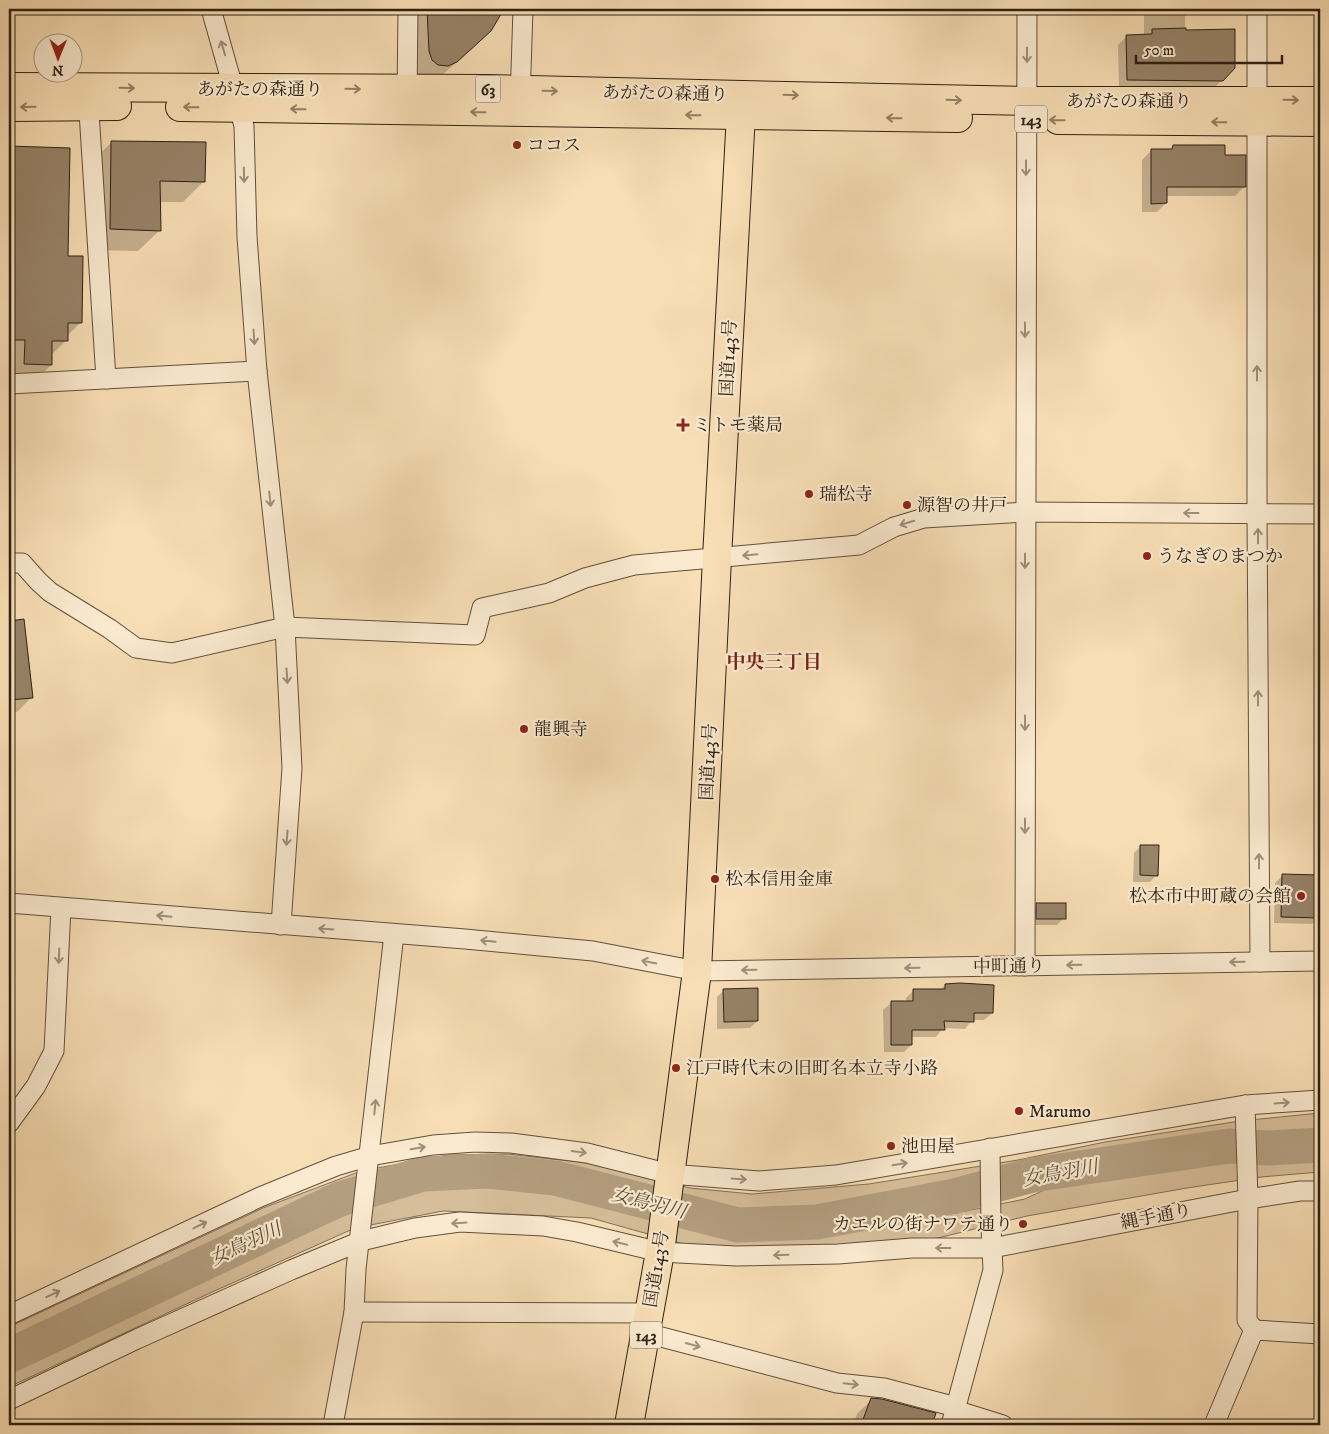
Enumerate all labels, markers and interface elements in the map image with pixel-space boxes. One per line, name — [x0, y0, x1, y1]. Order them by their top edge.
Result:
north arrow — [32, 32, 82, 82]
scale bar — [1136, 32, 1283, 64]
one-way arrow — [218, 41, 227, 57]
text: 50 m — [1144, 41, 1174, 60]
one-way arrow — [1022, 46, 1032, 63]
text: N — [51, 61, 64, 79]
road number: 63 — [476, 76, 500, 102]
street label: あがたの森通り — [197, 79, 323, 101]
street label: あがたの森通り — [602, 82, 728, 106]
one-way arrow — [119, 83, 135, 92]
one-way arrow — [344, 84, 360, 94]
one-way arrow — [542, 86, 558, 96]
one-way arrow — [782, 90, 799, 100]
street label: あがたの森通り — [1066, 91, 1192, 113]
one-way arrow — [945, 95, 961, 104]
one-way arrow — [1283, 96, 1299, 105]
one-way arrow — [20, 102, 36, 112]
one-way arrow — [183, 102, 199, 112]
one-way arrow — [290, 104, 306, 113]
road number: 143 — [1015, 106, 1047, 132]
one-way arrow — [470, 107, 486, 116]
one-way arrow — [685, 110, 701, 119]
one-way arrow — [886, 113, 902, 122]
one-way arrow — [1049, 115, 1065, 125]
one-way arrow — [1211, 117, 1228, 127]
place label: ココス — [527, 135, 581, 157]
marker: ココス — [511, 139, 523, 151]
one-way arrow — [1021, 159, 1031, 175]
one-way arrow — [240, 167, 249, 183]
street label: 国道143号 — [716, 319, 742, 397]
one-way arrow — [1020, 322, 1030, 338]
one-way arrow — [250, 329, 259, 345]
one-way arrow — [1252, 365, 1262, 382]
place label: ミトモ薬局 — [693, 415, 783, 437]
marker: ミトモ薬局 — [677, 419, 689, 431]
place label: 瑞松寺 — [819, 484, 873, 506]
marker: 瑞松寺 — [803, 488, 815, 500]
one-way arrow — [265, 490, 275, 506]
place label: 源智の井戸 — [917, 495, 1007, 517]
marker: 源智の井戸 — [901, 499, 913, 511]
one-way arrow — [1183, 508, 1200, 518]
one-way arrow — [900, 519, 915, 528]
one-way arrow — [1253, 528, 1262, 544]
place label: うなぎのまつか — [1157, 546, 1283, 568]
one-way arrow — [742, 550, 758, 560]
marker: うなぎのまつか — [1141, 550, 1153, 562]
one-way arrow — [1020, 552, 1030, 569]
district label: 中央三丁目 — [726, 651, 822, 674]
one-way arrow — [283, 667, 292, 683]
one-way arrow — [1254, 690, 1263, 706]
one-way arrow — [1020, 715, 1030, 731]
place label: 龍興寺 — [534, 719, 588, 741]
marker: 龍興寺 — [518, 723, 530, 735]
street label: 国道143号 — [696, 723, 722, 801]
one-way arrow — [1020, 818, 1030, 834]
one-way arrow — [283, 829, 292, 845]
one-way arrow — [1255, 853, 1264, 869]
place label: 松本信用金庫 — [725, 869, 833, 891]
marker: 松本信用金庫 — [709, 873, 721, 885]
place label: 松本市中町蔵の会館 — [1129, 886, 1291, 908]
marker: 松本市中町蔵の会館 — [1295, 890, 1307, 902]
one-way arrow — [156, 911, 172, 921]
one-way arrow — [318, 924, 334, 933]
one-way arrow — [480, 936, 496, 946]
one-way arrow — [55, 948, 64, 964]
street label: 中町通り — [973, 955, 1045, 979]
one-way arrow — [641, 956, 657, 966]
one-way arrow — [1229, 958, 1245, 967]
one-way arrow — [1066, 960, 1082, 970]
one-way arrow — [904, 963, 920, 973]
one-way arrow — [741, 965, 758, 975]
place label: 江戸時代末の旧町名本立寺小路 — [686, 1058, 938, 1080]
marker: 江戸時代末の旧町名本立寺小路 — [670, 1062, 682, 1074]
one-way arrow — [1274, 1098, 1290, 1107]
one-way arrow — [370, 1100, 380, 1116]
place label: Marumo — [1029, 1101, 1091, 1123]
marker: Marumo — [1013, 1105, 1025, 1117]
place label: 池田屋 — [901, 1136, 955, 1158]
marker: 池田屋 — [885, 1140, 897, 1152]
one-way arrow — [409, 1142, 425, 1152]
one-way arrow — [571, 1147, 587, 1157]
water label: 女鳥羽川 — [1021, 1155, 1102, 1191]
one-way arrow — [892, 1159, 908, 1169]
one-way arrow — [731, 1175, 747, 1184]
water label: 女鳥羽川 — [609, 1183, 690, 1224]
street label: 縄手通り — [1119, 1199, 1194, 1235]
place label: カエルの街ナワテ通り — [833, 1214, 1013, 1236]
water label: 女鳥羽川 — [206, 1217, 287, 1271]
one-way arrow — [452, 1218, 468, 1227]
marker: カエルの街ナワテ通り — [1017, 1218, 1029, 1230]
one-way arrow — [192, 1220, 207, 1230]
street label: 国道143号 — [640, 1229, 674, 1309]
one-way arrow — [612, 1238, 628, 1247]
one-way arrow — [936, 1243, 952, 1253]
one-way arrow — [773, 1250, 790, 1260]
one-way arrow — [45, 1289, 60, 1299]
road number: 143 — [630, 1322, 662, 1348]
one-way arrow — [685, 1341, 701, 1350]
one-way arrow — [843, 1379, 859, 1389]

